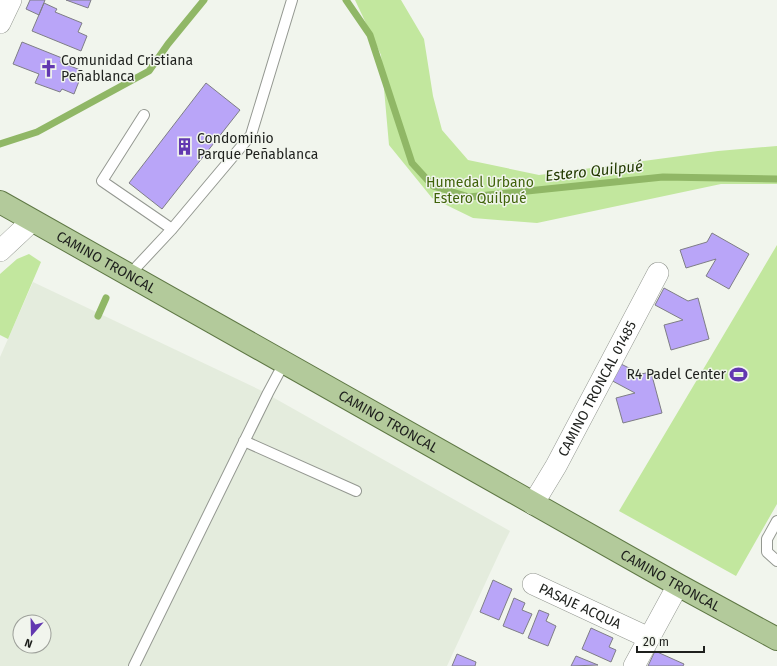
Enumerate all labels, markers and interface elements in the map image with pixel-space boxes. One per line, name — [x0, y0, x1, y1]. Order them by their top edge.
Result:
place label: Comunidad Cristiana Peñablanca — [61, 52, 193, 85]
church icon: Comunidad Cristiana Peñablanca — [38, 58, 58, 78]
place label: Condominio Parque Peñablanca — [197, 130, 318, 163]
building icon: Condominio Parque Peñablanca — [174, 136, 194, 156]
water label: Estero Quilpué — [544, 157, 644, 185]
park label: Humedal Urbano Estero Quilpué — [426, 174, 534, 207]
street label: CAMINO TRONCAL — [53, 227, 159, 297]
street label: CAMINO TRONCAL 01485 — [554, 318, 640, 459]
sports icon: R4 Padel Center — [729, 364, 749, 384]
place label: R4 Padel Center — [627, 366, 727, 383]
street label: CAMINO TRONCAL — [336, 387, 441, 456]
street label: CAMINO TRONCAL — [618, 546, 723, 615]
street label: PASAJE ACQUA — [536, 580, 624, 632]
north arrow — [12, 614, 52, 654]
scale bar — [637, 628, 704, 654]
text: 20 m — [643, 635, 669, 649]
text: N — [23, 636, 34, 650]

